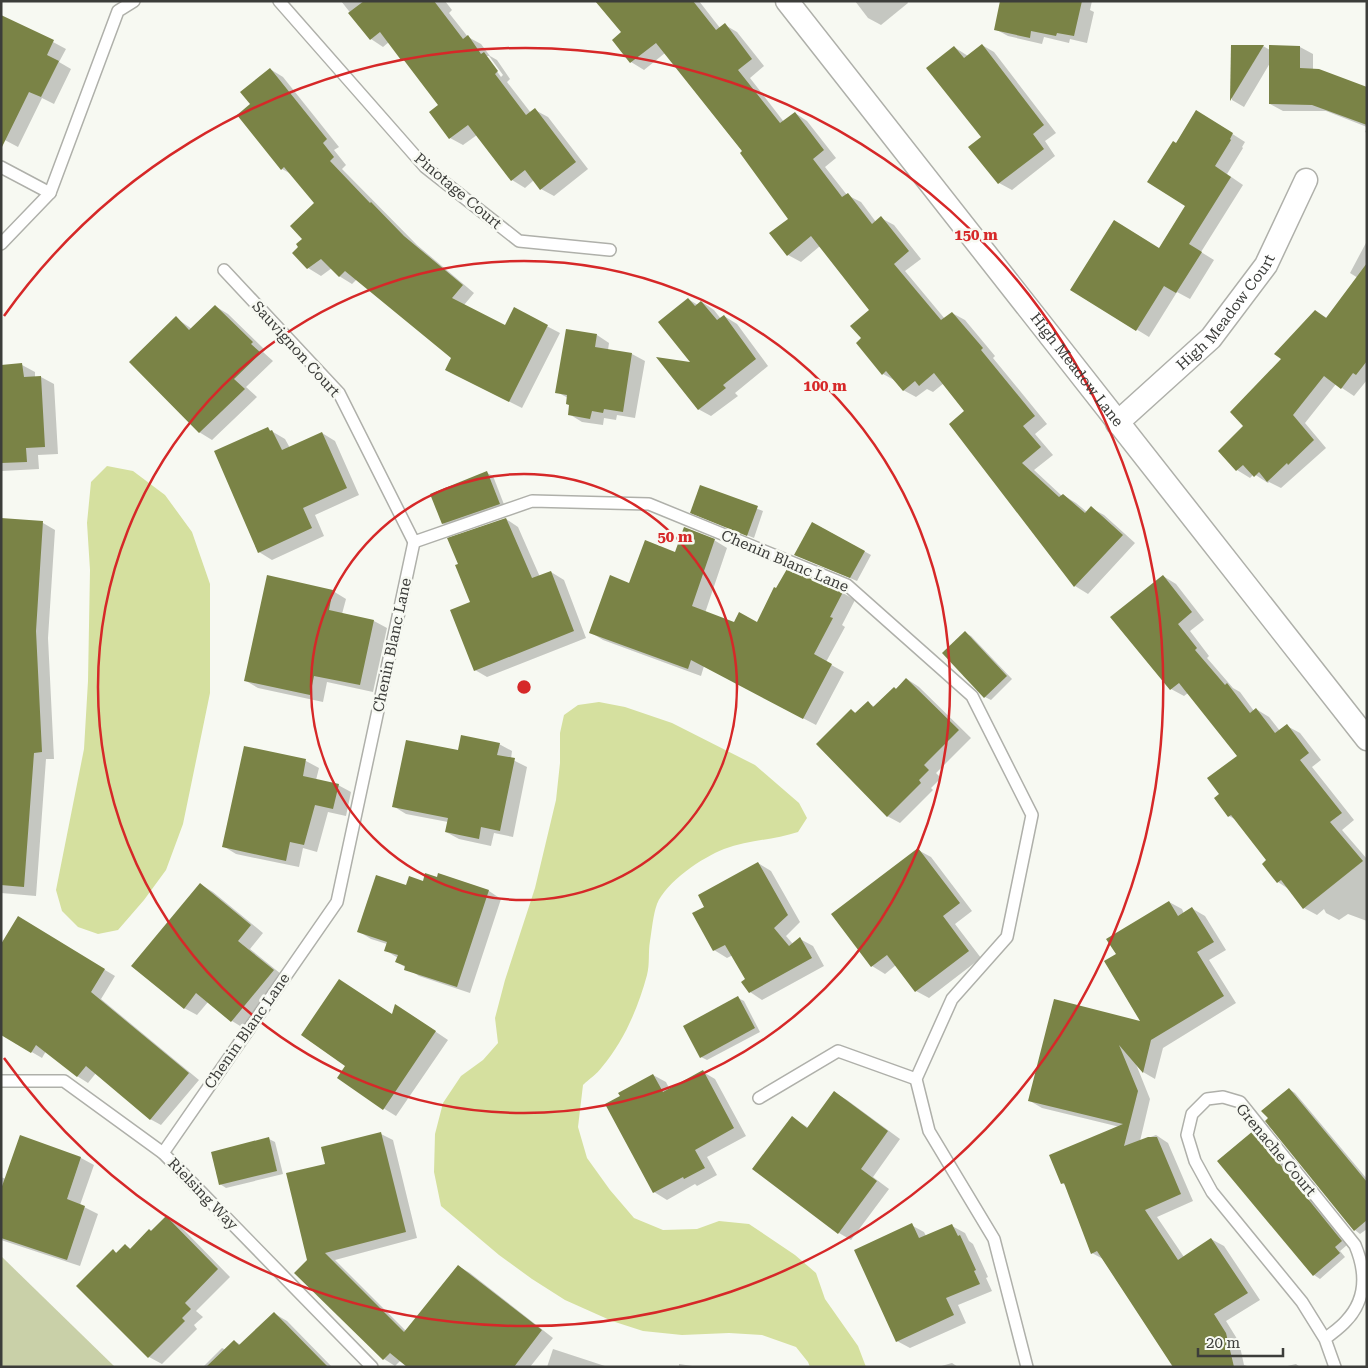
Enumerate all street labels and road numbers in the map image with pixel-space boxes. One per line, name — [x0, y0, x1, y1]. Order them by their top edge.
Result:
street label: Pinotage Court — [411, 149, 506, 233]
street label: High Meadow Court — [1173, 251, 1279, 374]
street label: Sauvignon Court — [248, 297, 344, 401]
street label: High Meadow Lane — [1027, 309, 1127, 430]
street label: Chenin Blanc Lane — [719, 526, 851, 596]
street label: Chenin Blanc Lane — [369, 576, 415, 714]
street label: Chenin Blanc Lane — [200, 970, 294, 1092]
street label: Grenache Court — [1232, 1100, 1320, 1200]
street label: Rielsing Way — [164, 1154, 242, 1234]

